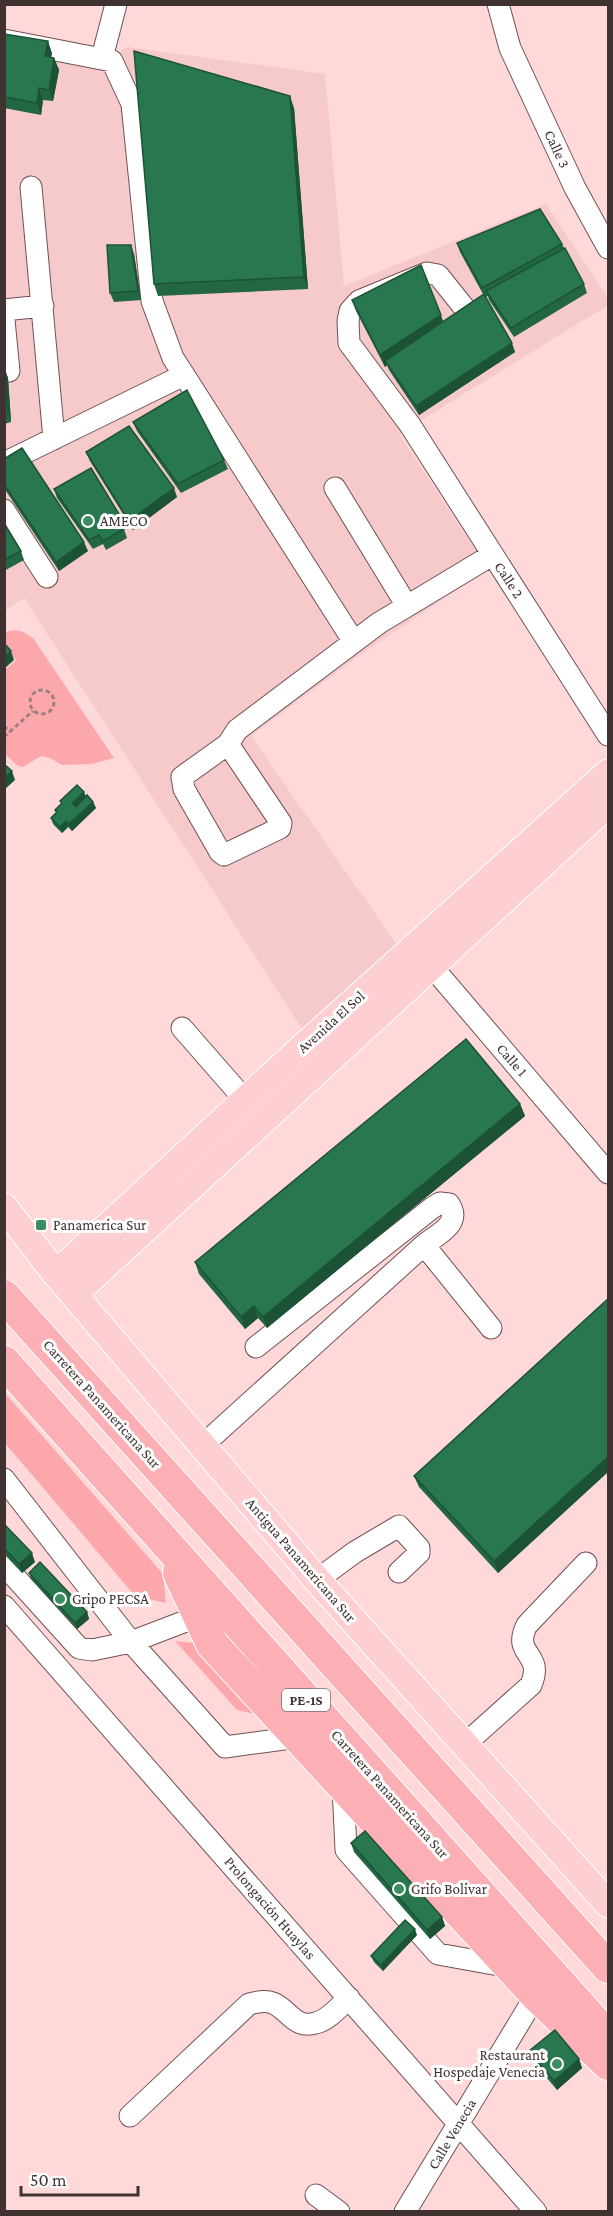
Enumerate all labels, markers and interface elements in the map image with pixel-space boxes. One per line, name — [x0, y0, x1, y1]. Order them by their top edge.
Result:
street label: Calle 3 — [541, 127, 573, 171]
place label: AMECO — [100, 513, 148, 529]
marker: AMECO — [81, 514, 95, 528]
street label: Calle 2 — [491, 559, 527, 601]
street label: Avenida El Sol — [294, 988, 368, 1056]
street label: Calle 1 — [494, 1040, 531, 1080]
place label: Panamerica Sur — [53, 1217, 147, 1233]
marker: Panamerica Sur — [34, 1218, 48, 1232]
street label: Carretera Panamericana Sur — [40, 1336, 164, 1472]
street label: Antigua Panamericana Sur — [242, 1495, 360, 1626]
place label: Gripo PECSA — [72, 1591, 149, 1608]
marker: Gripo PECSA — [53, 1592, 67, 1606]
road number: PE-1S — [282, 1689, 330, 1711]
street label: Carretera Panamericana Sur — [328, 1726, 452, 1862]
street label: Prolongación Huaylas — [220, 1854, 319, 1963]
place label: Grifo Bolivar — [411, 1881, 488, 1897]
marker: Grifo Bolivar — [392, 1882, 406, 1896]
place label: Restaurant Hospedaje Venecia — [433, 2047, 546, 2081]
marker: Restaurant Hospedaje Venecia — [550, 2057, 564, 2071]
street label: Calle Venecia — [425, 2096, 479, 2172]
scale bar — [21, 2159, 138, 2197]
text: 50 m — [30, 2170, 67, 2190]

